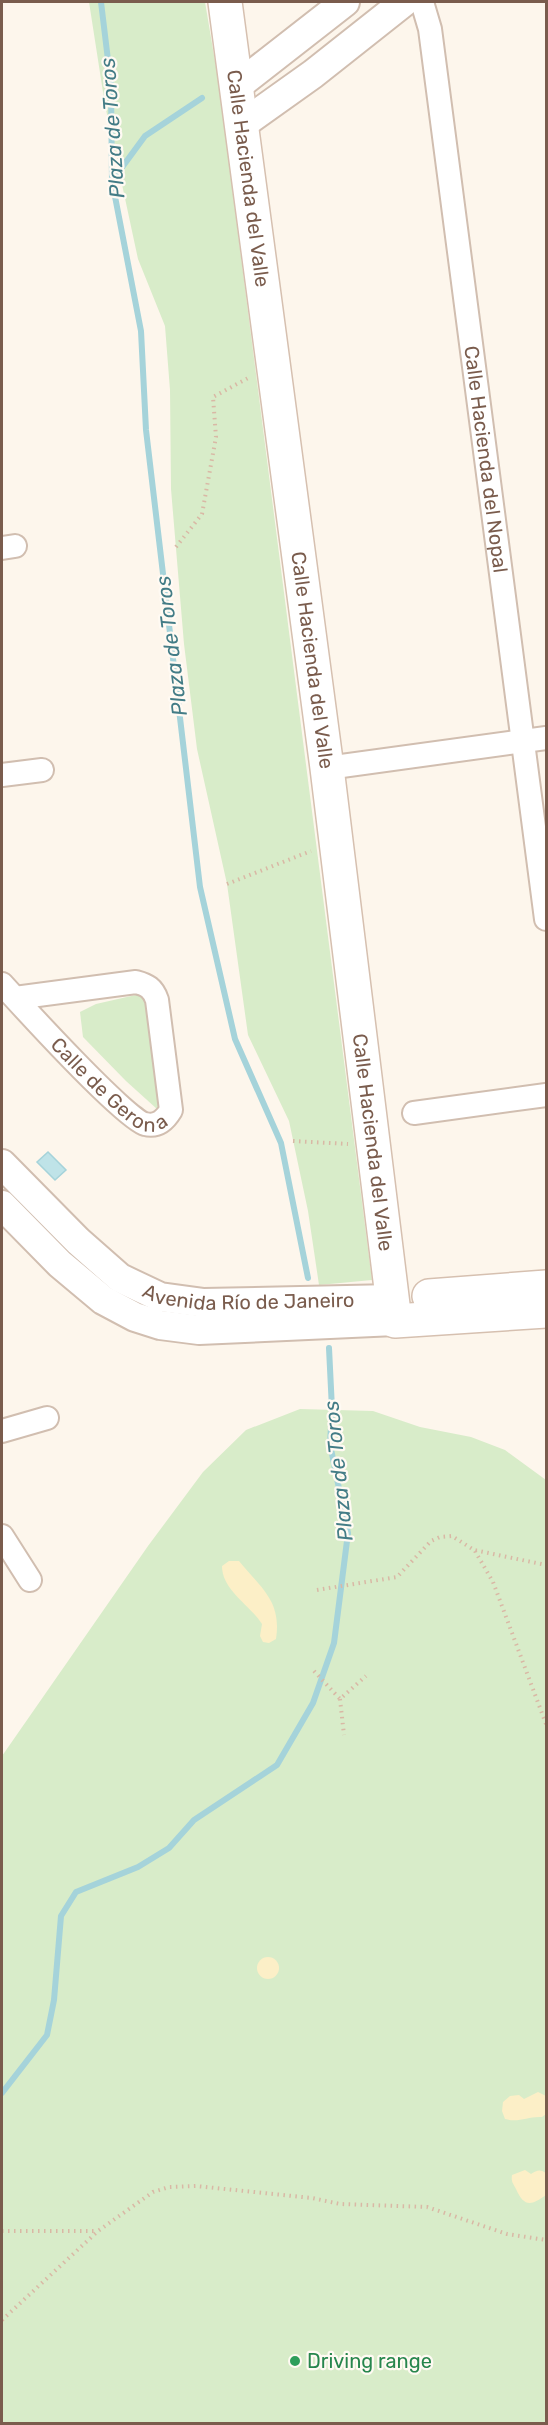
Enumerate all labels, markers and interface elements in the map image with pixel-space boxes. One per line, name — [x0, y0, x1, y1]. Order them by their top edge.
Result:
water label: Plaza de Toros — [95, 57, 129, 199]
street label: Calle Hacienda del Valle — [222, 68, 275, 289]
street label: Calle Hacienda del Nopal — [459, 344, 513, 574]
street label: Calle Hacienda del Valle — [286, 550, 339, 770]
water label: Plaza de Toros — [150, 574, 192, 717]
street label: Calle de Gerona — [46, 1032, 172, 1137]
street label: Calle Hacienda del Valle — [348, 1032, 398, 1253]
street label: Avenida Río de Janeiro — [139, 1279, 355, 1315]
water label: Plaza de Toros — [318, 1399, 358, 1542]
place label: Driving range — [307, 2349, 432, 2373]
marker: Driving range — [288, 2354, 302, 2368]

